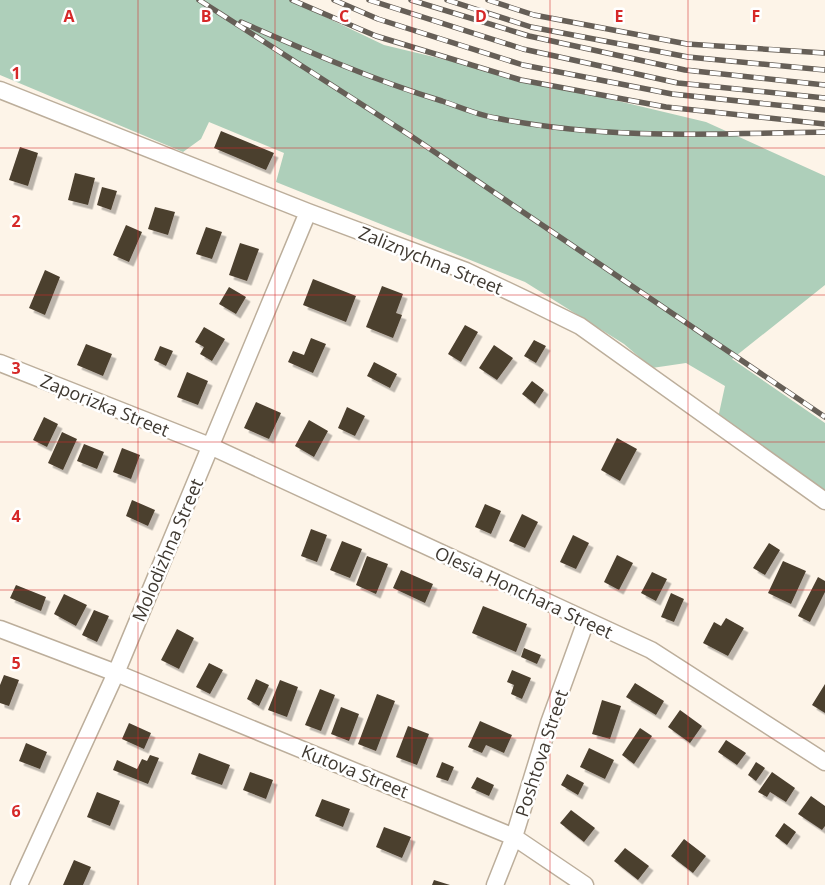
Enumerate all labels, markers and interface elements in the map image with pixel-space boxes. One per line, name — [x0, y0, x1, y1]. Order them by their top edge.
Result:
text: A — [63, 5, 75, 27]
text: B — [201, 5, 211, 27]
text: C — [339, 5, 349, 27]
text: D — [475, 5, 487, 27]
text: E — [615, 5, 624, 27]
text: F — [752, 5, 760, 27]
text: 1 — [11, 62, 21, 84]
text: 2 — [11, 210, 21, 232]
street label: Zaliznychna Street — [355, 220, 507, 300]
text: 3 — [11, 357, 21, 379]
street label: Zaporizka Street — [37, 368, 173, 442]
street label: Molodizhna Street — [126, 475, 208, 625]
text: 4 — [11, 505, 21, 527]
street label: Olesia Honchara Street — [431, 540, 617, 644]
text: 5 — [11, 652, 21, 674]
street label: Poshtova Street — [509, 686, 573, 820]
street label: Kutova Street — [298, 739, 412, 803]
text: 6 — [11, 800, 21, 822]

